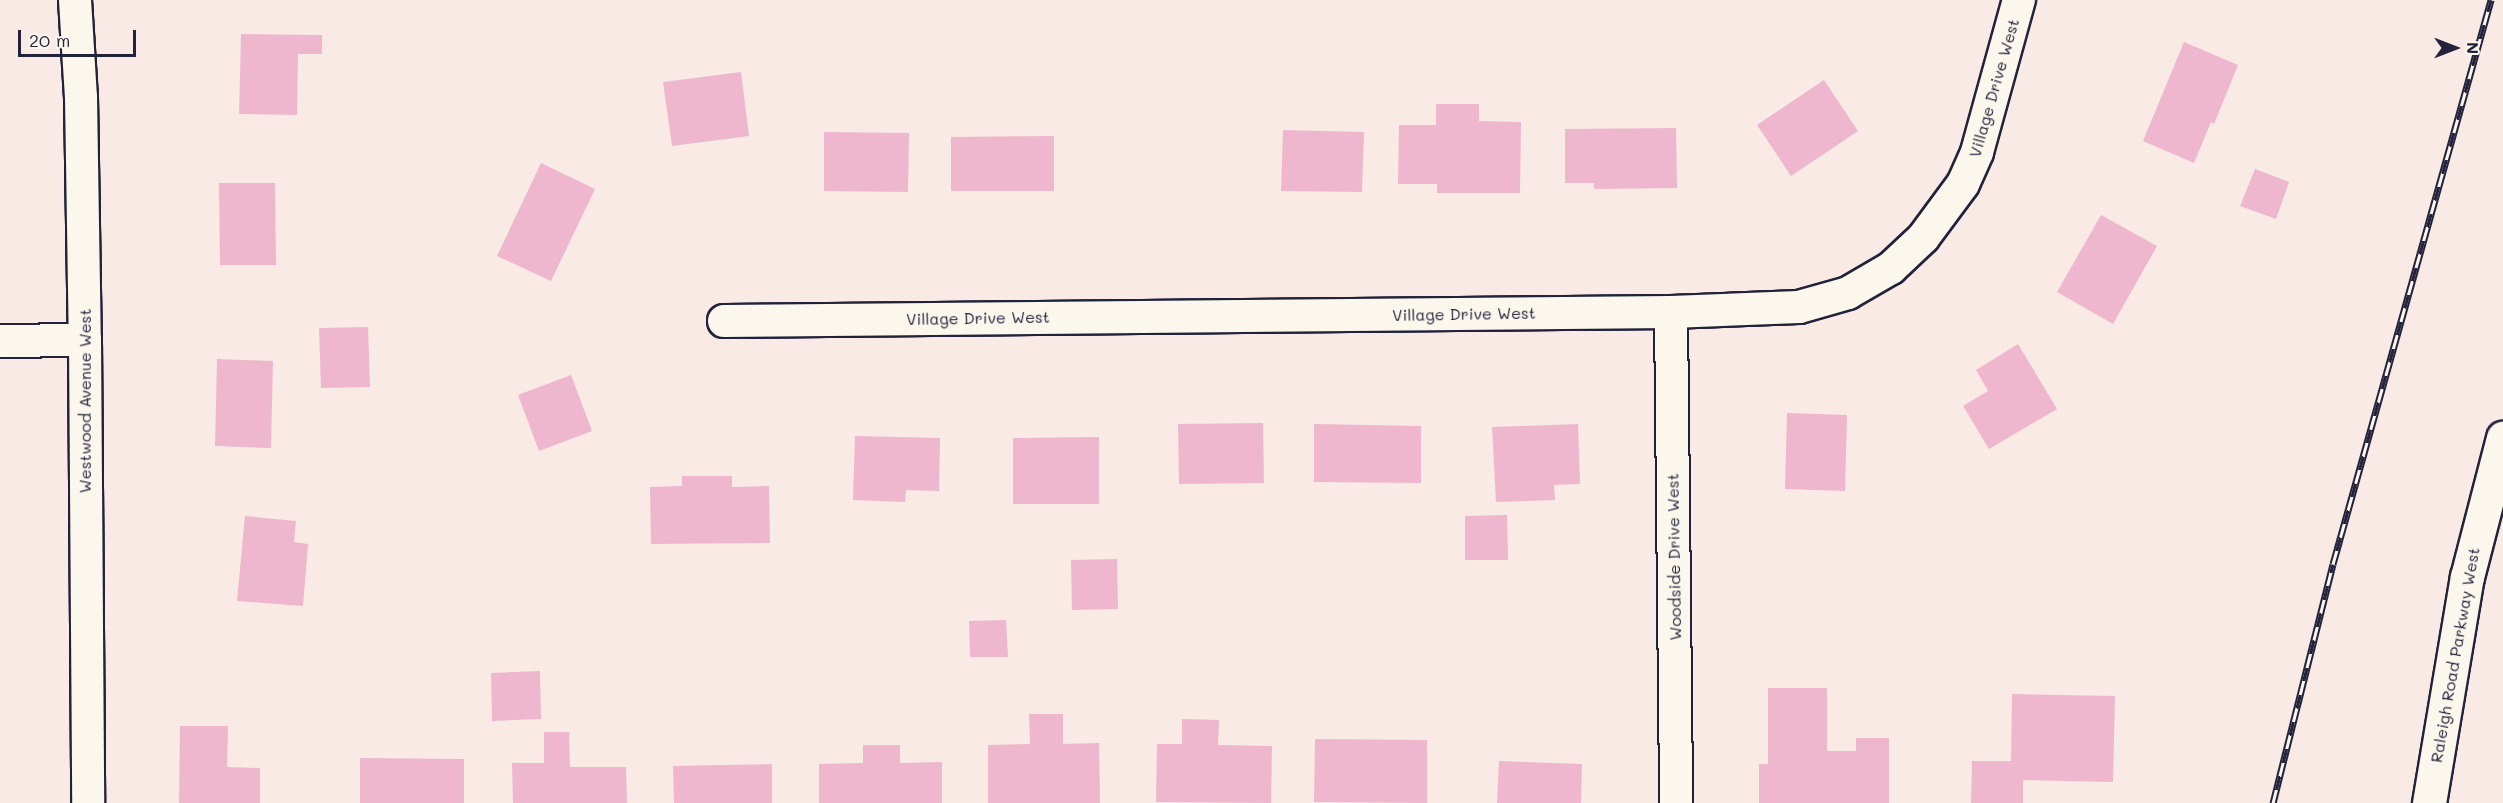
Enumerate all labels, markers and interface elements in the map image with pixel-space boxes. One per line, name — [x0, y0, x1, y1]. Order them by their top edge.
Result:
street label: Village Drive West — [1965, 16, 2023, 160]
scale bar — [21, 18, 140, 56]
north arrow — [2425, 18, 2485, 78]
text: 20 m — [29, 28, 70, 52]
text: N — [2463, 42, 2484, 54]
street label: Village Drive West — [1392, 303, 1536, 325]
street label: Village Drive West — [906, 307, 1050, 329]
street label: Westwood Avenue West — [75, 309, 95, 493]
street label: Woodside Drive West — [1663, 473, 1685, 641]
street label: Raleigh Road Parkway West — [2427, 546, 2483, 764]

